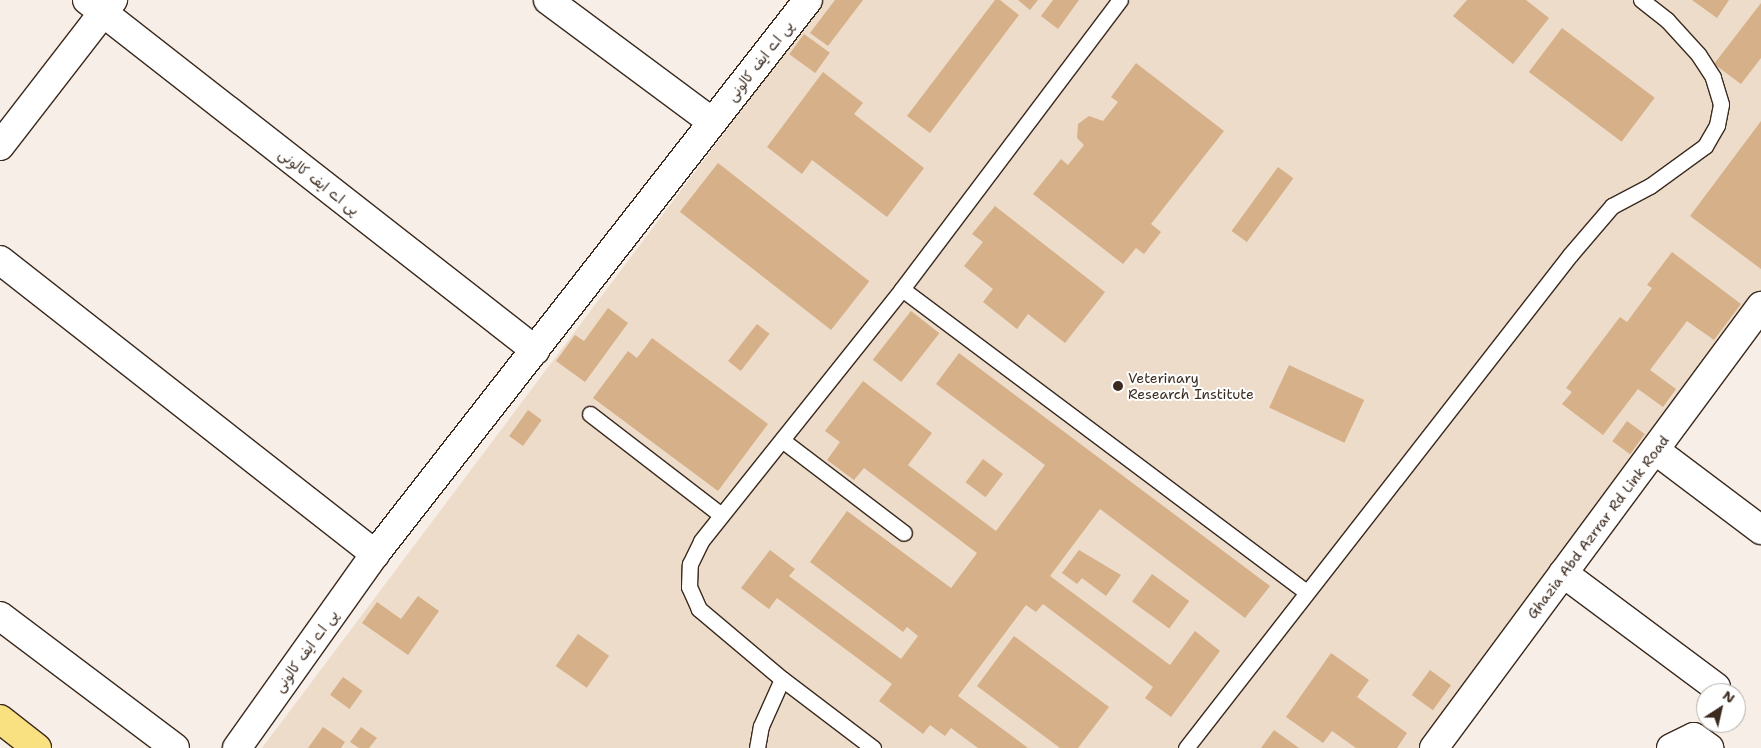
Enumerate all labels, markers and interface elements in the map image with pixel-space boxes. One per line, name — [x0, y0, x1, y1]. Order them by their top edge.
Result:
street label: پی اے ایف کالونی — [723, 17, 797, 105]
street label: پی اے ایف کالونی — [275, 145, 363, 219]
place label: Veterinary Research Institute — [1128, 370, 1254, 402]
marker: Veterinary Research Institute — [1112, 380, 1124, 392]
street label: Ghazia Abd Azrrar Rd Link Road — [1524, 432, 1672, 622]
street label: پی اے ایف کالونی — [271, 607, 341, 695]
north arrow — [1696, 683, 1746, 733]
text: N — [1719, 686, 1739, 707]

